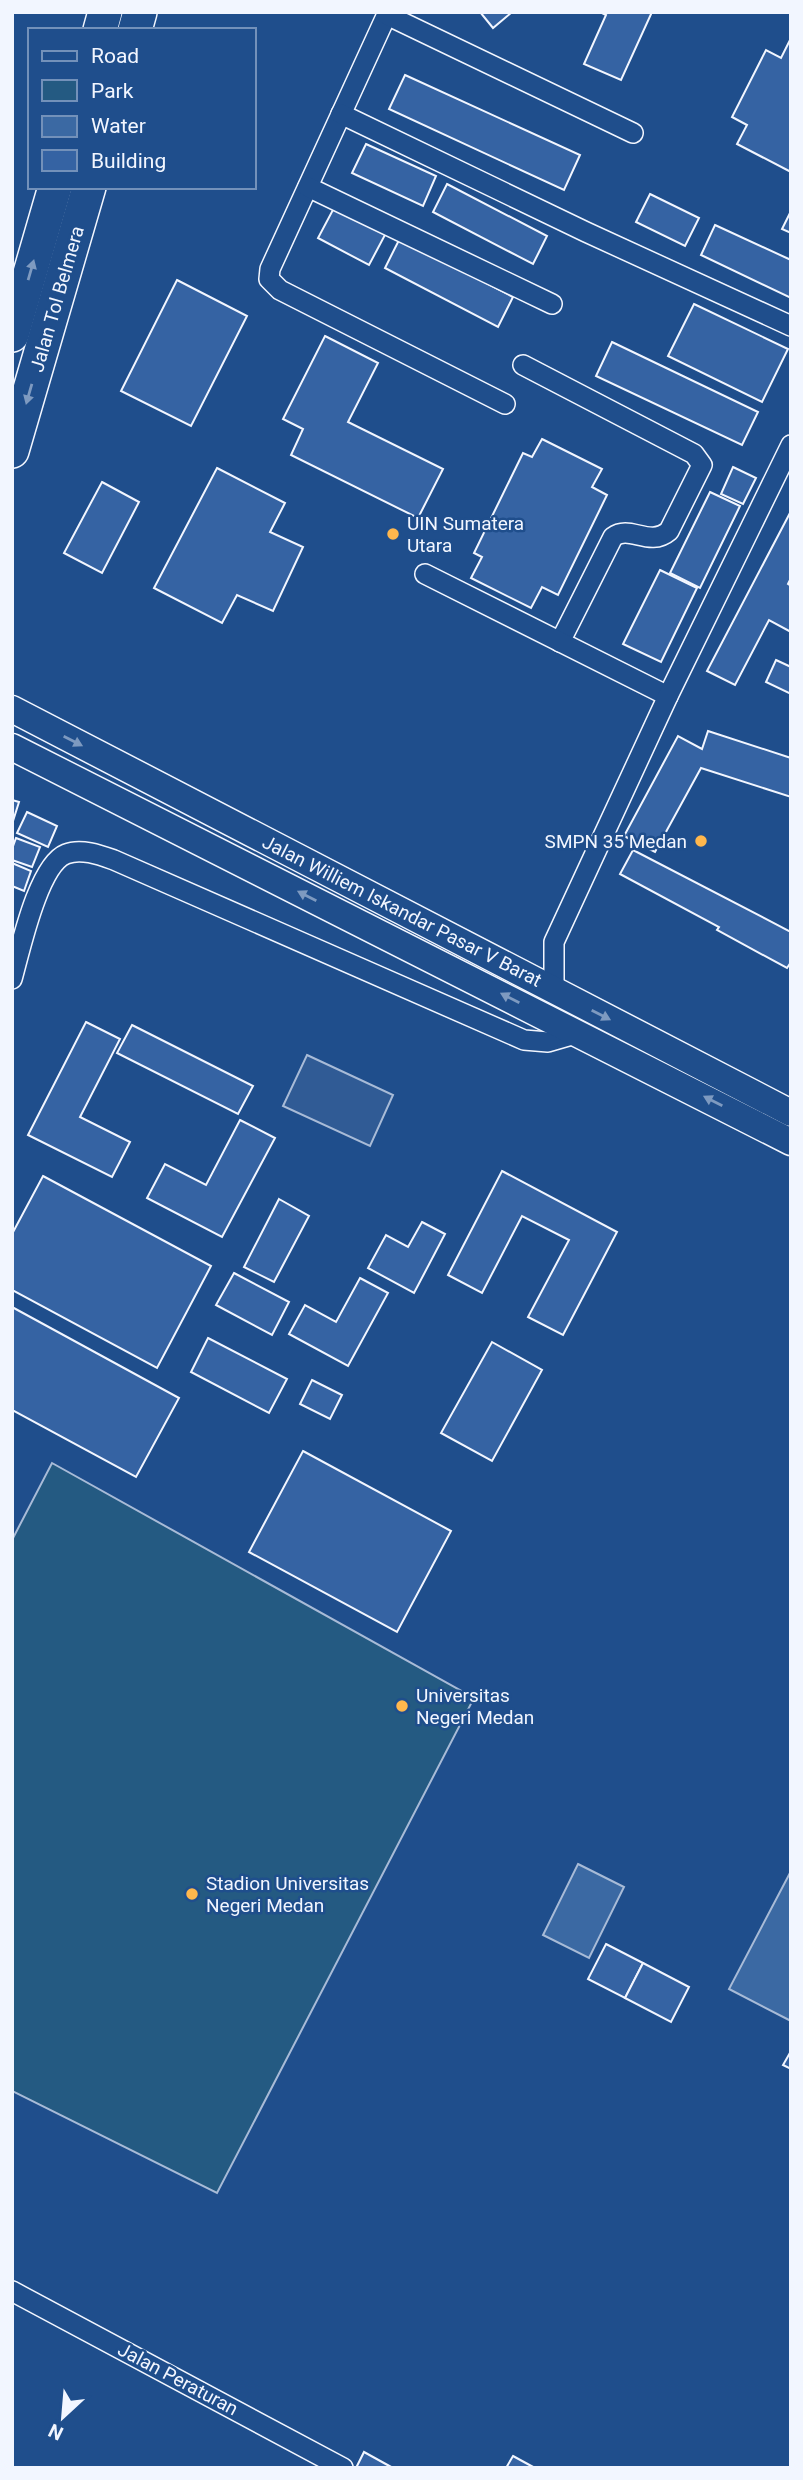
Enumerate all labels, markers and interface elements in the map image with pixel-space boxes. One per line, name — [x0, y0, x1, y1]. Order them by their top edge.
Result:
legend — [28, 28, 256, 189]
text: Road — [91, 44, 139, 68]
text: Park — [91, 79, 134, 103]
text: Water — [91, 114, 146, 138]
text: Building — [91, 149, 166, 173]
street label: Jalan Tol Belmera — [25, 223, 89, 375]
one-way arrow — [27, 259, 37, 280]
one-way arrow — [23, 384, 33, 405]
place label: UIN Sumatera Utara — [407, 512, 524, 557]
marker: UIN Sumatera Utara — [385, 526, 401, 542]
one-way arrow — [63, 735, 83, 746]
street label: Jalan Williem Iskandar Pasar V Barat — [258, 830, 546, 992]
place label: SMPN 35 Medan — [545, 830, 687, 853]
marker: SMPN 35 Medan — [693, 833, 709, 849]
one-way arrow — [297, 890, 317, 901]
one-way arrow — [500, 993, 520, 1004]
one-way arrow — [591, 1009, 611, 1020]
one-way arrow — [703, 1096, 723, 1107]
place label: Universitas Negeri Medan — [416, 1684, 534, 1729]
marker: Universitas Negeri Medan — [394, 1698, 410, 1714]
place label: Stadion Universitas Negeri Medan — [206, 1872, 369, 1917]
marker: Stadion Universitas Negeri Medan — [184, 1886, 200, 1902]
street label: Jalan Peraturan — [114, 2338, 242, 2420]
north arrow — [28, 2382, 98, 2452]
text: N — [45, 2419, 67, 2445]

